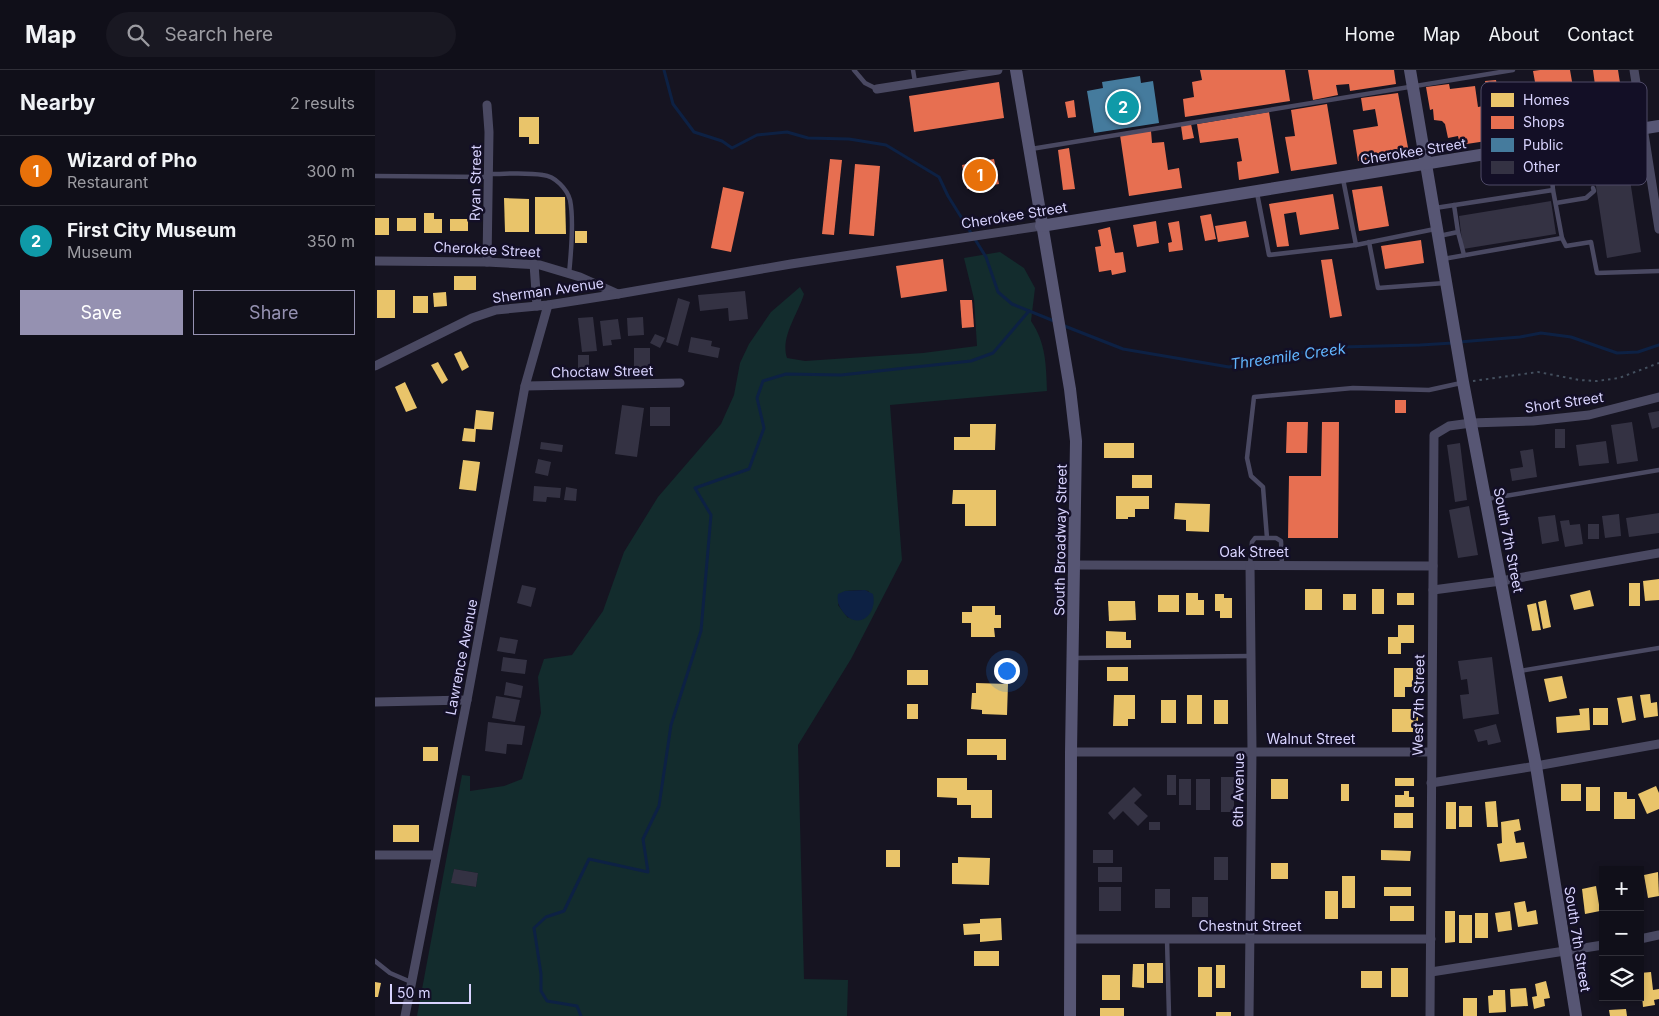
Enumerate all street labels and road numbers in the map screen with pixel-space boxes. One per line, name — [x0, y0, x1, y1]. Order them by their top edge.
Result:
street label: Cherokee Street — [1359, 134, 1468, 168]
street label: Ryan Street — [466, 144, 484, 221]
street label: Cherokee Street — [960, 198, 1069, 232]
street label: Cherokee Street — [433, 238, 541, 260]
street label: Sherman Avenue — [491, 274, 605, 306]
street label: Choctaw Street — [551, 362, 654, 380]
street label: Short Street — [1524, 388, 1605, 416]
street label: South Broadway Street — [1050, 463, 1070, 616]
street label: South 7th Street — [1490, 486, 1528, 594]
street label: Oak Street — [1219, 543, 1289, 560]
street label: Lawrence Avenue — [441, 597, 481, 717]
street label: West 7th Street — [1409, 654, 1427, 756]
street label: Walnut Street — [1267, 730, 1356, 747]
street label: 6th Avenue — [1229, 753, 1247, 827]
street label: South 7th Street — [1561, 885, 1595, 993]
street label: Chestnut Street — [1198, 917, 1302, 934]

